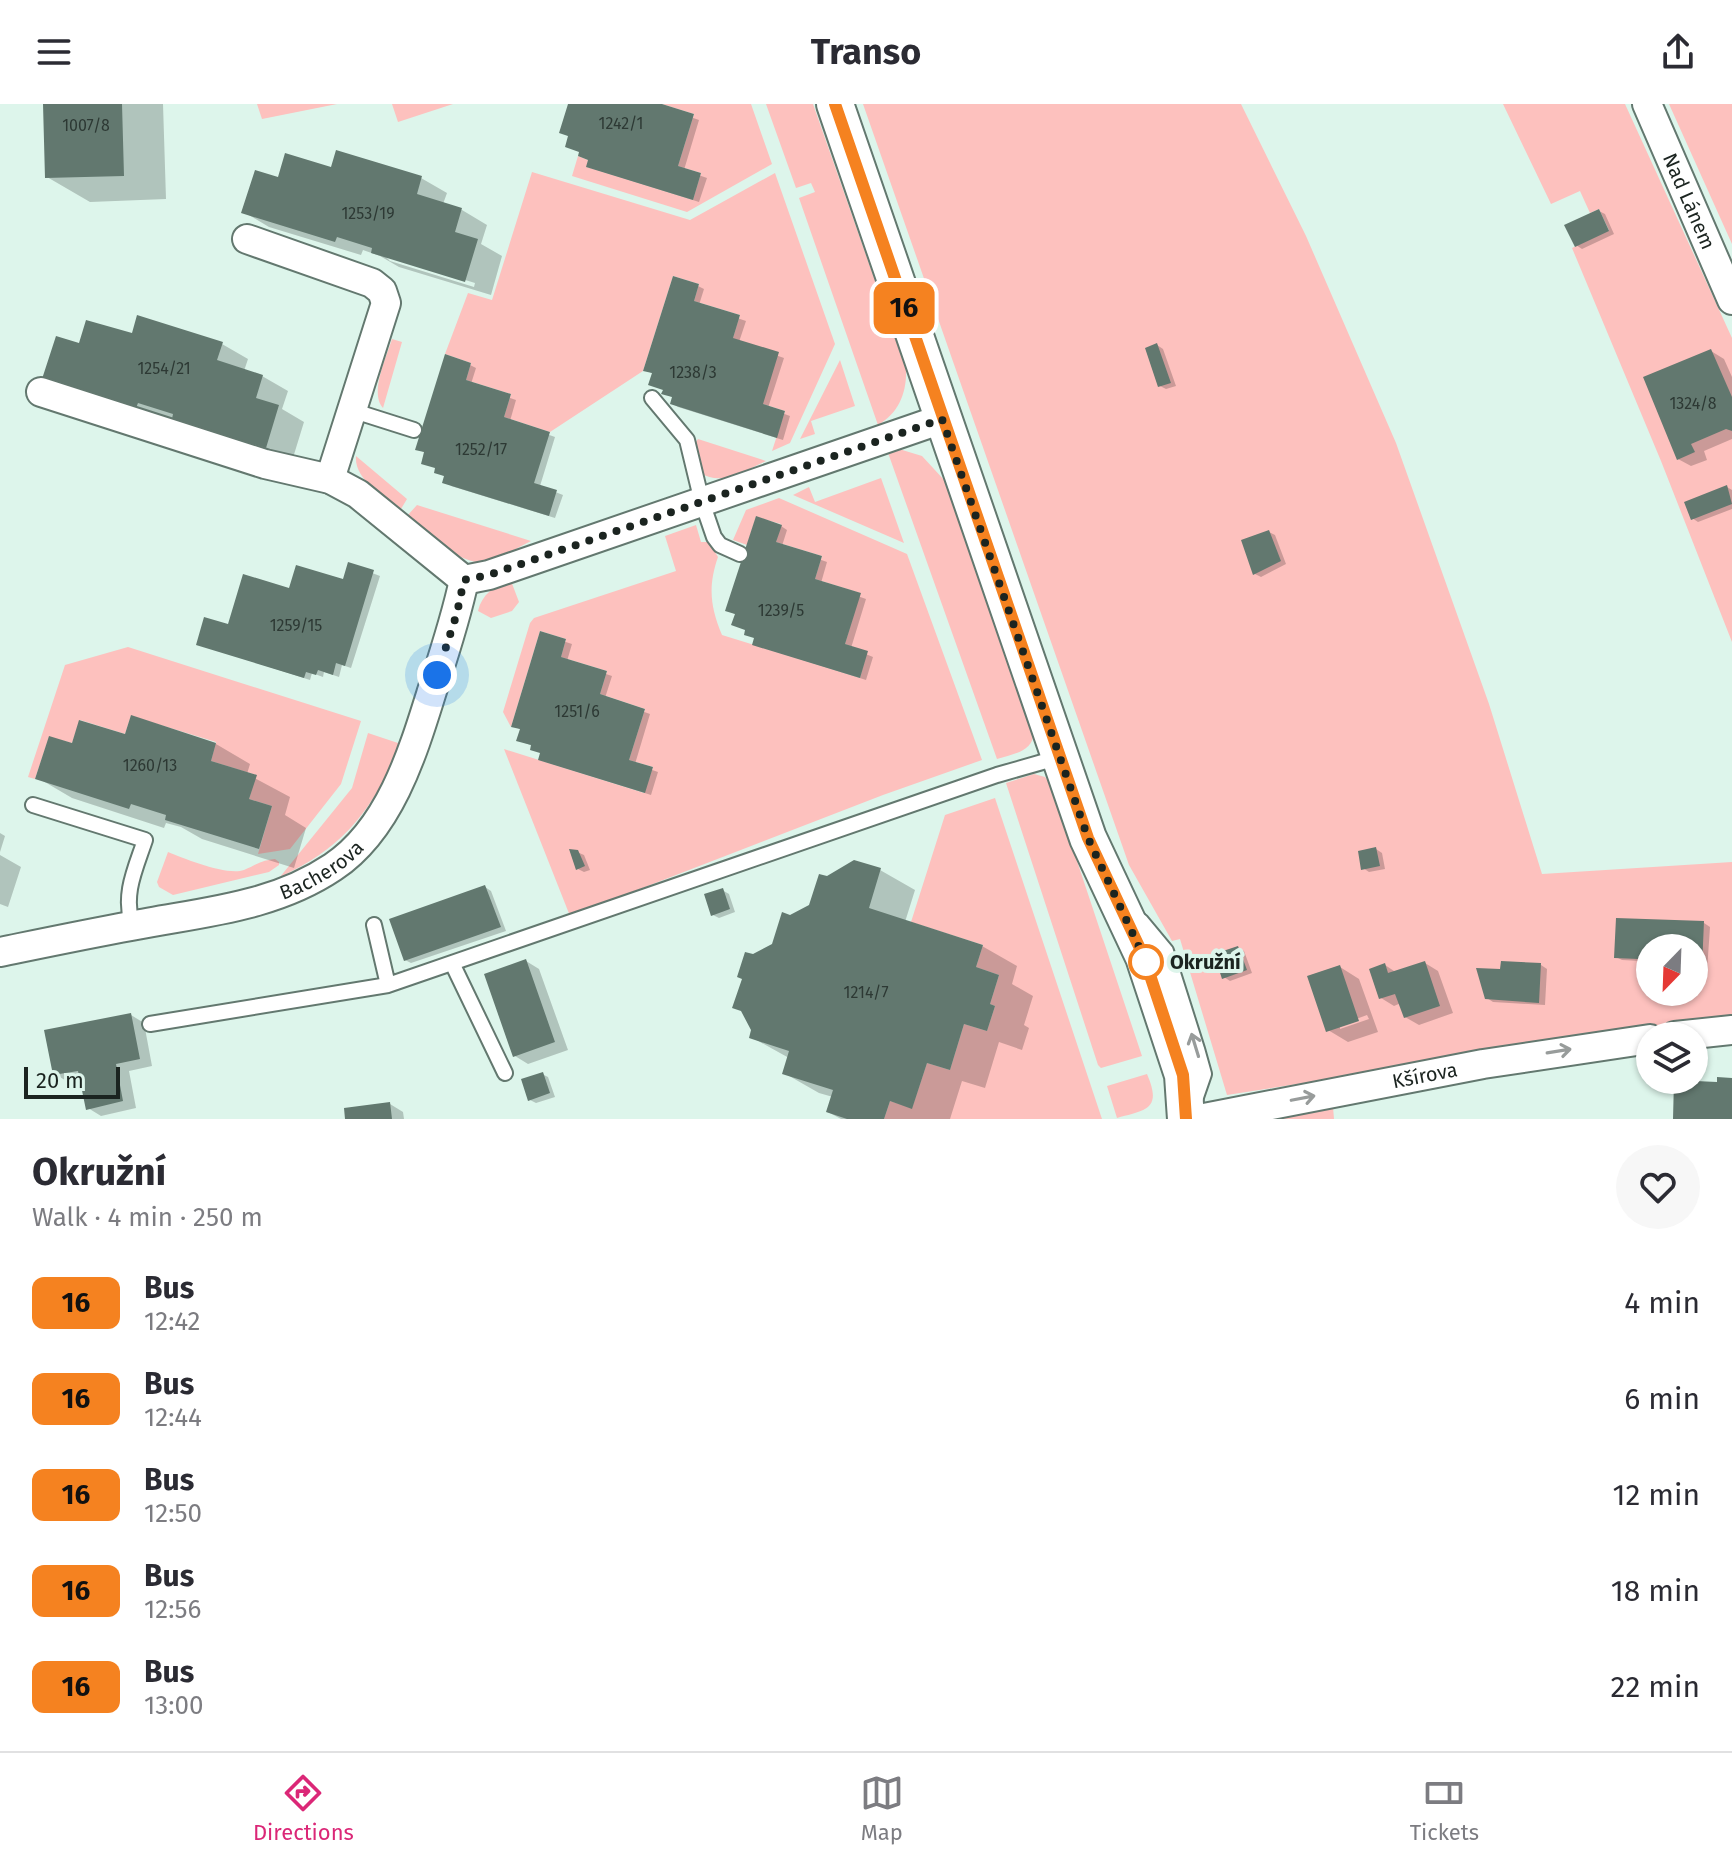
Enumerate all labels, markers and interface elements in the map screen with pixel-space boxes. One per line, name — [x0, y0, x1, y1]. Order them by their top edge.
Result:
icon: menu — [32, 30, 76, 74]
text: Transo — [811, 30, 921, 74]
icon: share — [1656, 30, 1700, 74]
house number: 1242/1 — [599, 114, 643, 133]
house number: 1007/8 — [62, 116, 110, 135]
street label: Nad Lánem — [1658, 150, 1721, 253]
house number: 1253/19 — [341, 204, 395, 223]
line badge: 16 — [868, 282, 940, 334]
text: 16 — [890, 291, 918, 324]
house number: 1254/21 — [137, 359, 191, 378]
house number: 1238/3 — [669, 363, 717, 382]
house number: 1324/8 — [1669, 394, 1717, 413]
house number: 1252/17 — [455, 440, 507, 459]
house number: 1239/5 — [758, 601, 804, 620]
house number: 1259/15 — [270, 616, 322, 635]
your location — [417, 655, 457, 695]
house number: 1251/6 — [554, 702, 600, 721]
house number: 1260/13 — [123, 756, 177, 775]
street label: Bacherova — [276, 836, 368, 905]
north arrow — [1636, 934, 1708, 1006]
map controls — [1636, 934, 1708, 1094]
marker: Okružní — [1129, 945, 1163, 979]
place label: Okružní — [1170, 950, 1241, 974]
house number: 1214/7 — [844, 983, 889, 1002]
button: layers — [1636, 1022, 1708, 1094]
one-way arrow — [1187, 1033, 1202, 1058]
one-way arrow — [1546, 1043, 1571, 1058]
street label: Kšírova — [1390, 1057, 1459, 1093]
scale bar — [24, 1063, 120, 1099]
text: 20 m — [36, 1067, 84, 1094]
one-way arrow — [1290, 1089, 1315, 1104]
button: heart — [1616, 1145, 1700, 1229]
text: Okružní — [32, 1149, 166, 1195]
text: Walk · 4 min · 250 m — [32, 1202, 263, 1233]
text: Bus — [144, 1270, 194, 1306]
text: 4 min — [1624, 1285, 1700, 1321]
text: 16 — [62, 1286, 90, 1319]
text: 12:42 — [144, 1306, 200, 1337]
text: Bus — [144, 1366, 194, 1402]
text: 6 min — [1624, 1381, 1700, 1417]
text: 16 — [62, 1382, 90, 1415]
text: 12:44 — [144, 1402, 202, 1433]
text: Bus — [144, 1462, 194, 1498]
text: 12 min — [1612, 1477, 1700, 1513]
text: 16 — [62, 1478, 90, 1511]
text: 12:50 — [144, 1498, 202, 1529]
text: Bus — [144, 1558, 194, 1594]
text: 18 min — [1611, 1573, 1700, 1609]
text: 16 — [62, 1574, 90, 1607]
text: 12:56 — [144, 1594, 201, 1625]
text: Bus — [144, 1654, 194, 1690]
text: 22 min — [1611, 1669, 1700, 1705]
text: 16 — [62, 1670, 90, 1703]
text: 13:00 — [144, 1690, 204, 1721]
tab: Directions — [253, 1771, 354, 1846]
tab: Map — [860, 1771, 904, 1846]
tab: Tickets — [1410, 1771, 1479, 1846]

